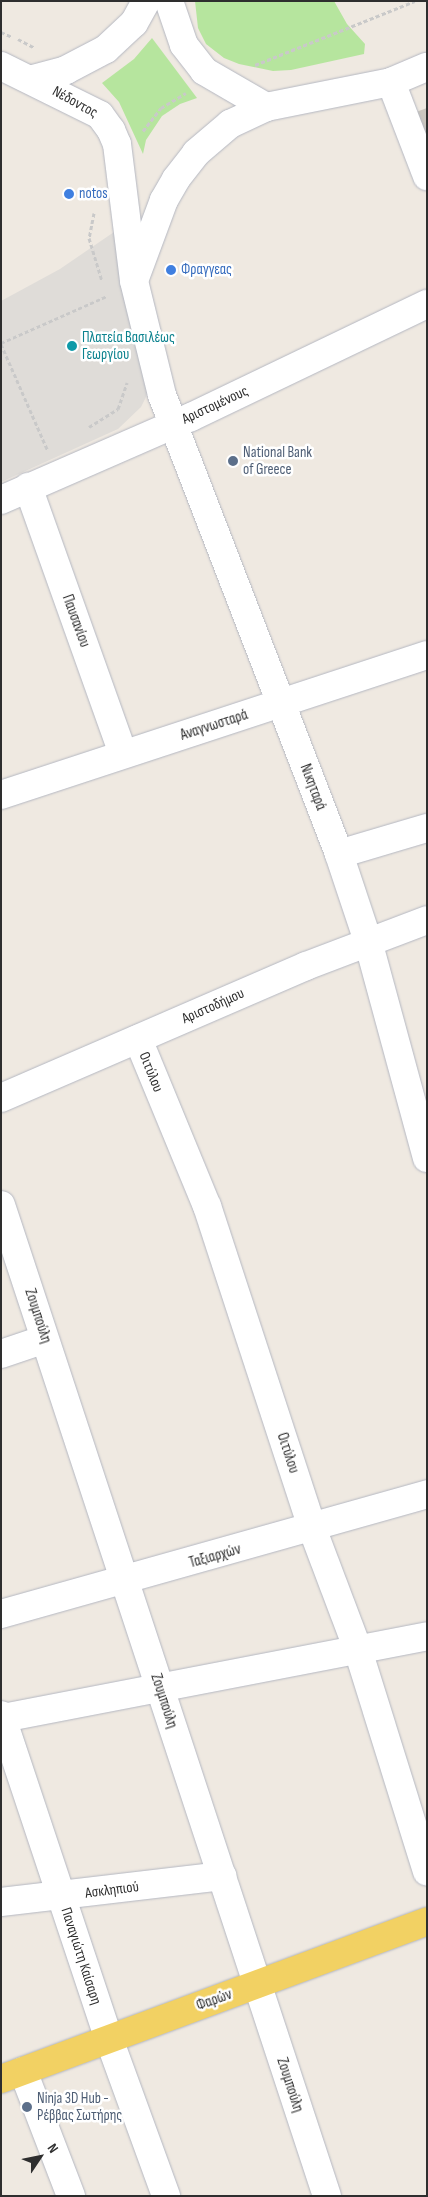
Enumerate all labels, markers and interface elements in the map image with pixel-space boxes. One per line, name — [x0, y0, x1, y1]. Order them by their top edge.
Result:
street label: Νέδοντος — [49, 82, 101, 122]
place label: notos — [79, 185, 108, 203]
marker: notos — [63, 188, 75, 200]
place label: Φραγγεας — [181, 261, 232, 279]
marker: Φραγγεας — [165, 264, 177, 276]
place label: Πλατεία Βασιλέως Γεωργίου — [82, 328, 175, 363]
marker: Πλατεία Βασιλέως Γεωργίου — [66, 340, 78, 352]
street label: Αριστομένους — [179, 382, 251, 428]
place label: National Bank of Greece — [243, 443, 312, 478]
marker: National Bank of Greece — [227, 455, 239, 467]
street label: Παυσανίου — [58, 592, 94, 650]
street label: Αναγνωσταρά — [178, 706, 250, 744]
street label: Νικηταρά — [296, 761, 330, 813]
street label: Αριστοδήμου — [179, 984, 247, 1028]
street label: Οιτύλου — [135, 1049, 167, 1095]
street label: Ζουμπούλη — [21, 1286, 55, 1346]
street label: Οιτύλου — [273, 1430, 303, 1476]
street label: Ταξιαρχών — [187, 1540, 243, 1572]
street label: Ζουμπούλη — [147, 1671, 181, 1731]
street label: Ασκληπιού — [84, 1878, 140, 1902]
street label: Παναγιώτη Καίσαρη — [57, 1905, 105, 2007]
street label: Φαρών — [194, 1985, 234, 2015]
street label: Ζουμπούλη — [273, 2055, 307, 2115]
place label: Ninja 3D Hub - Ρέββας Σωτήρης — [37, 2089, 122, 2124]
marker: Ninja 3D Hub - Ρέββας Σωτήρης — [21, 2101, 33, 2113]
north arrow — [15, 2132, 65, 2182]
text: N — [44, 2140, 62, 2156]

